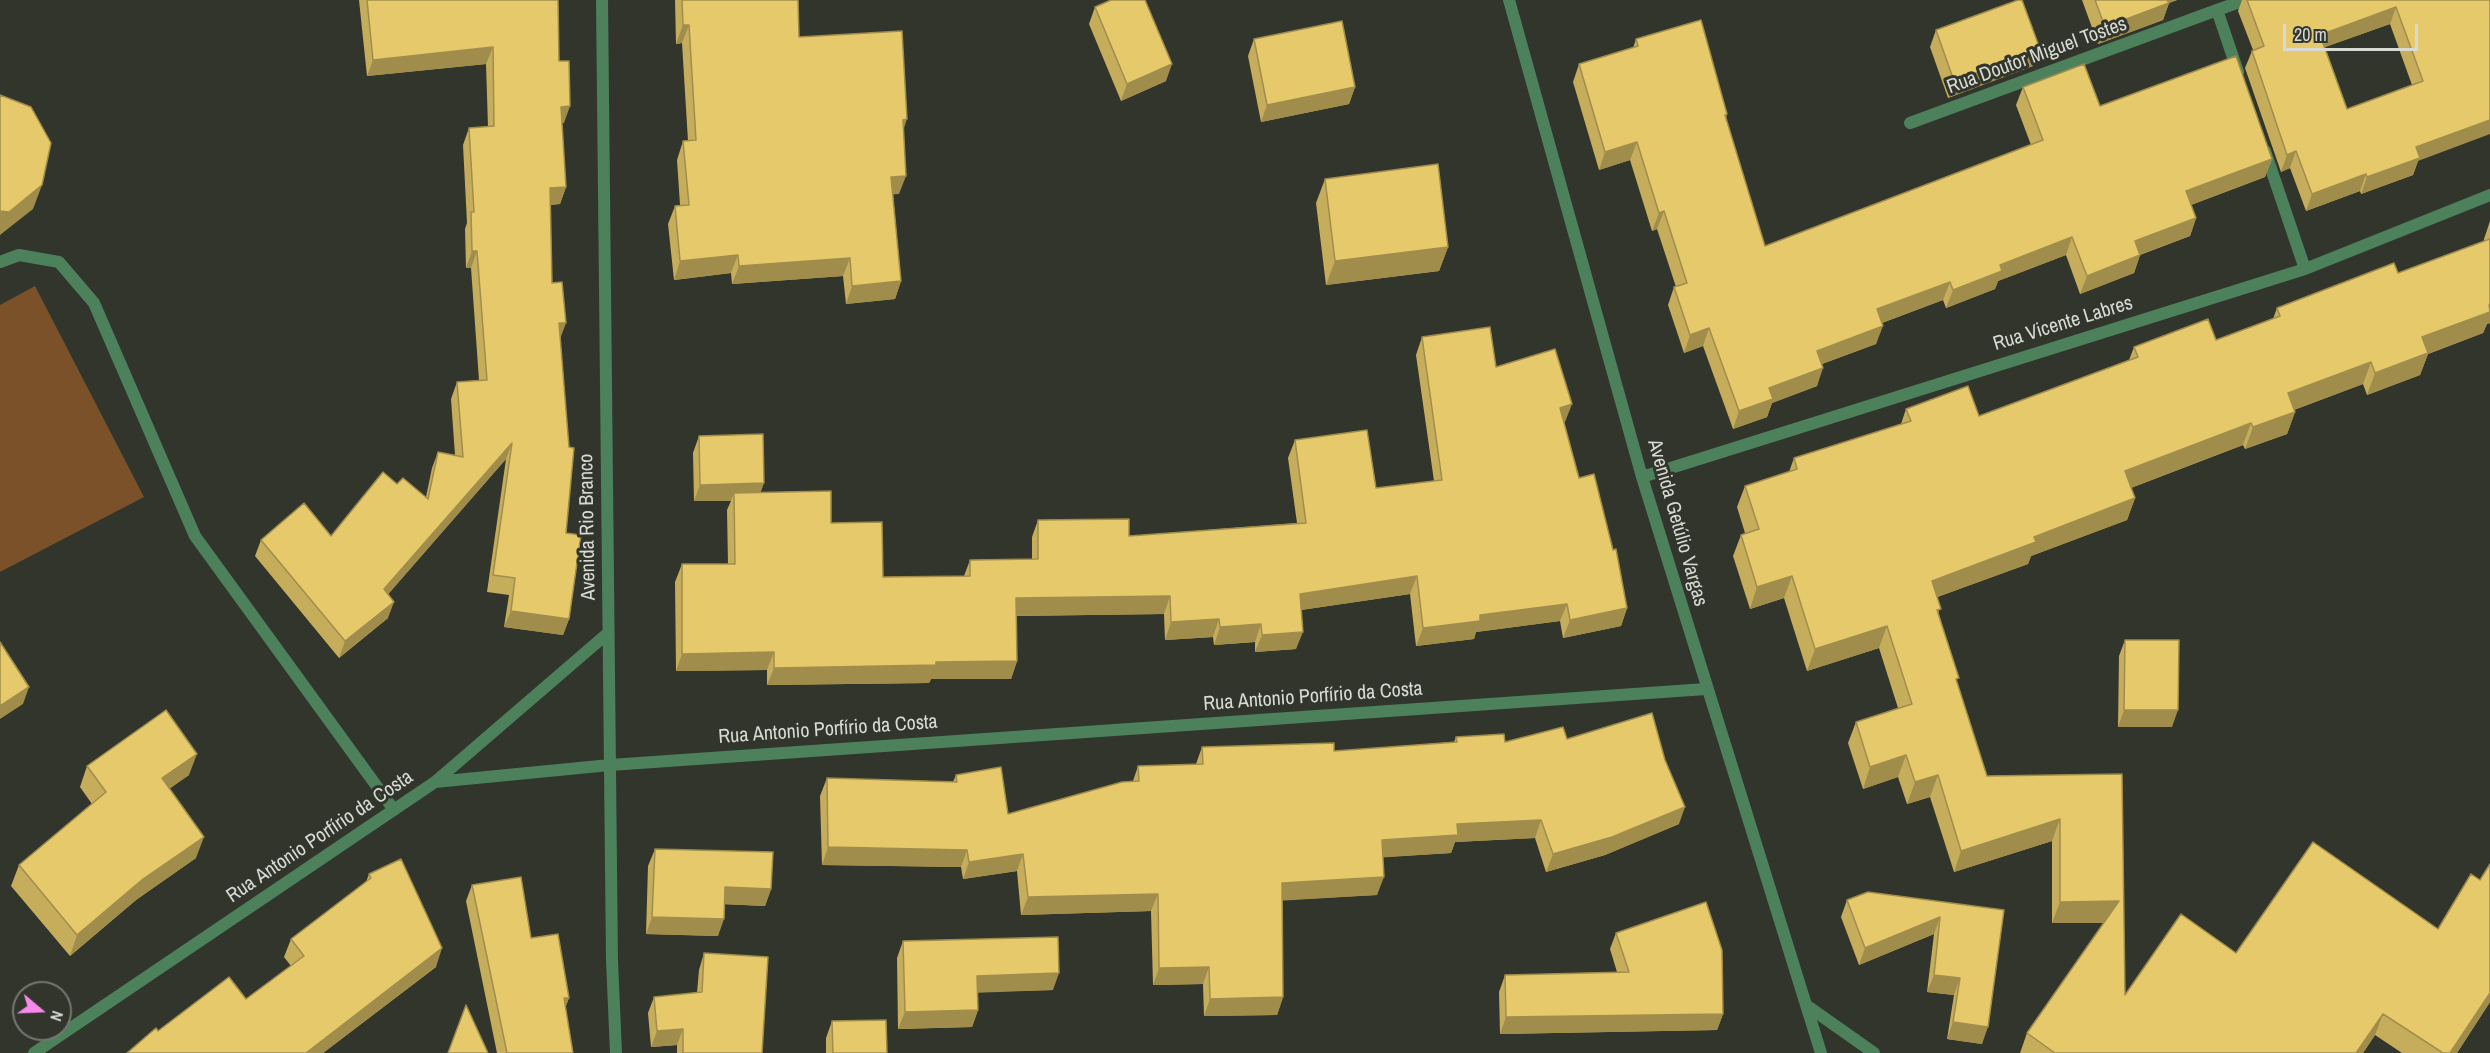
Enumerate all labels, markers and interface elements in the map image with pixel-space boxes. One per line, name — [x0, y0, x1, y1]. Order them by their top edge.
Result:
street label: Rua Doutor Miguel Tostes — [1944, 12, 2130, 100]
scale bar — [2286, 12, 2421, 50]
text: 20 m — [2294, 22, 2327, 47]
street label: Rua Vicente Labres — [1990, 291, 2136, 357]
street label: Avenida Getúlio Vargas — [1642, 437, 1712, 609]
street label: Avenida Rio Branco — [575, 454, 601, 600]
street label: Rua Antonio Porfírio da Costa — [1203, 677, 1423, 717]
street label: Rua Antonio Porfírio da Costa — [718, 710, 938, 750]
street label: Rua Antonio Porfírio da Costa — [222, 766, 418, 908]
north arrow — [12, 981, 72, 1041]
text: N — [45, 1008, 69, 1024]

